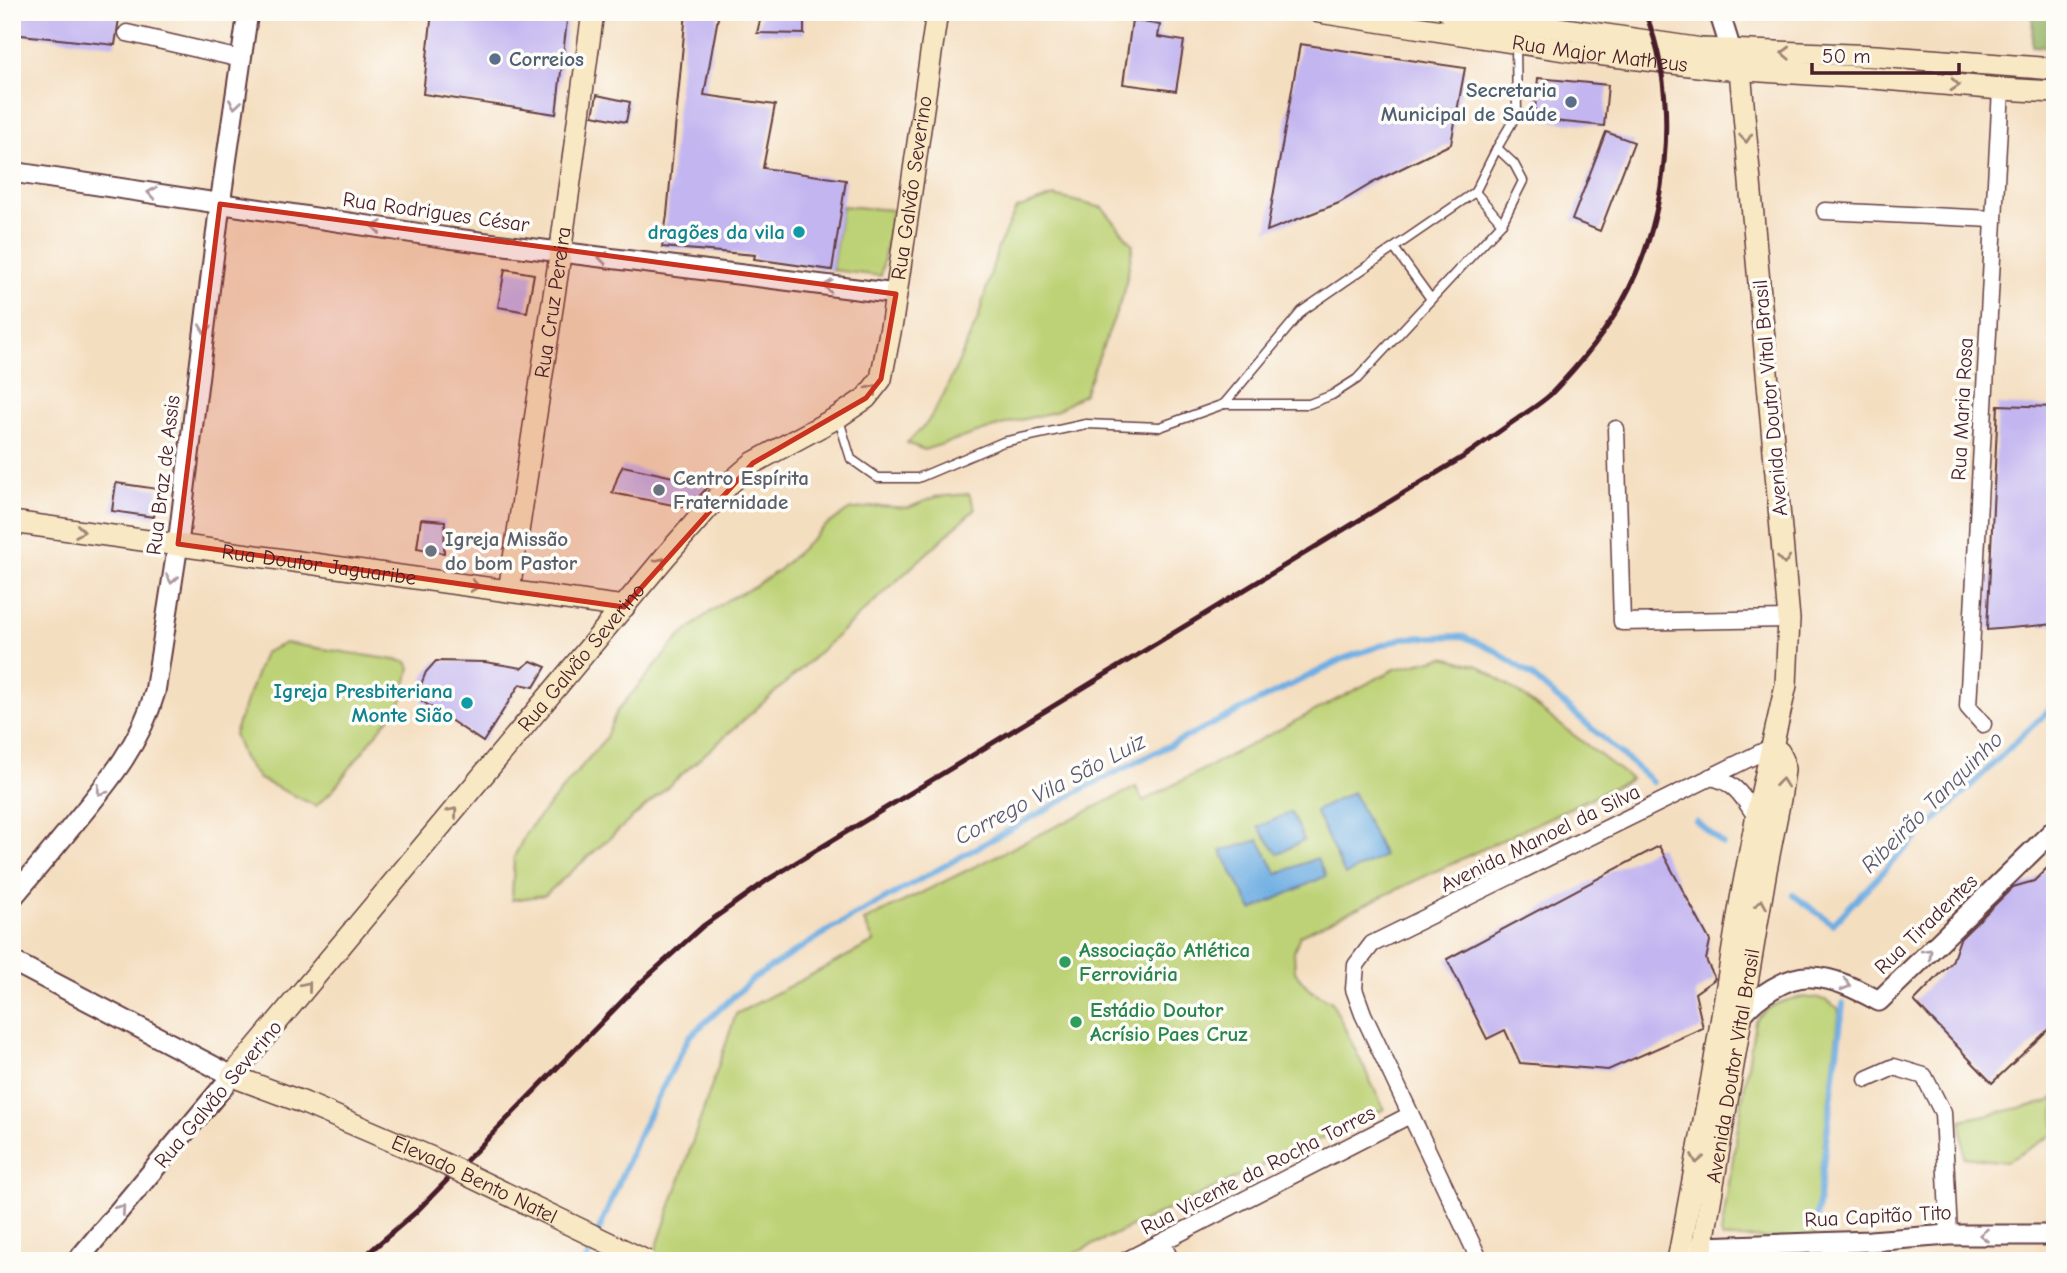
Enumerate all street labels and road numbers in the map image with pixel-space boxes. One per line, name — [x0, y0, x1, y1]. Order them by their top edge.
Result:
street label: Rua Major Matheus — [1510, 30, 1689, 77]
street label: Rua Galvão Severino — [886, 94, 937, 281]
street label: Rua Rodrigues César — [341, 187, 531, 237]
street label: Rua Cruz Pereira — [530, 225, 576, 380]
street label: Avenida Doutor Vital Brasil — [1748, 279, 1792, 517]
street label: Rua Maria Rosa — [1946, 337, 1978, 481]
street label: Rua Braz de Assis — [141, 394, 185, 556]
street label: Rua Doutor Jaguaribe — [220, 539, 418, 590]
street label: Rua Galvão Severino — [513, 578, 650, 736]
street label: Avenida Manoel da Silva — [1436, 779, 1644, 897]
street label: Rua Tiradentes — [1870, 869, 1982, 979]
street label: Avenida Doutor Vital Brasil — [1701, 947, 1765, 1185]
street label: Rua Galvão Severino — [149, 1015, 287, 1173]
street label: Rua Vicente da Rocha Torres — [1137, 1100, 1379, 1240]
street label: Elevado Bento Natel — [388, 1130, 561, 1228]
street label: Rua Capitão Tito — [1804, 1200, 1952, 1232]

